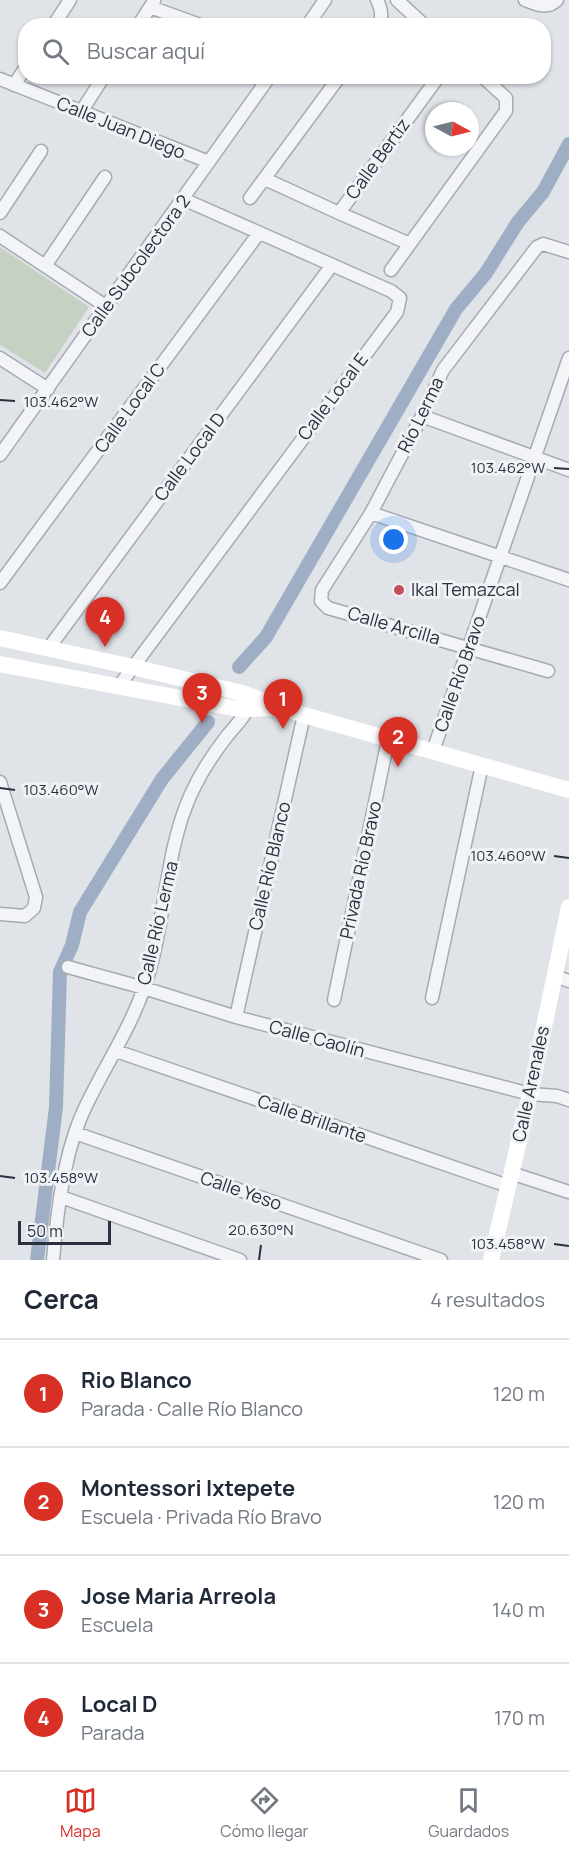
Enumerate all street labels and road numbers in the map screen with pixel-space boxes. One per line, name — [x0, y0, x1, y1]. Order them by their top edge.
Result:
street label: Calle Juan Diego — [53, 90, 189, 164]
street label: Calle Bertiz — [340, 113, 415, 204]
street label: Calle Subcolectora 2 — [75, 189, 195, 341]
street label: Calle Local E — [292, 348, 373, 445]
street label: Calle Local C — [88, 357, 170, 457]
street label: Río Lerma — [392, 373, 449, 456]
street label: Calle Local D — [148, 407, 230, 506]
street label: Calle Arcilla — [345, 600, 443, 650]
street label: Calle Río Bravo — [428, 612, 490, 735]
street label: Calle Río Blanco — [243, 799, 295, 933]
street label: Privada Río Bravo — [334, 799, 386, 941]
street label: Calle Río Lerma — [131, 858, 183, 987]
street label: Calle Caolín — [267, 1014, 368, 1062]
street label: Calle Arenales — [506, 1023, 554, 1144]
street label: Calle Brillante — [255, 1088, 370, 1148]
street label: Calle Yeso — [197, 1165, 285, 1215]

